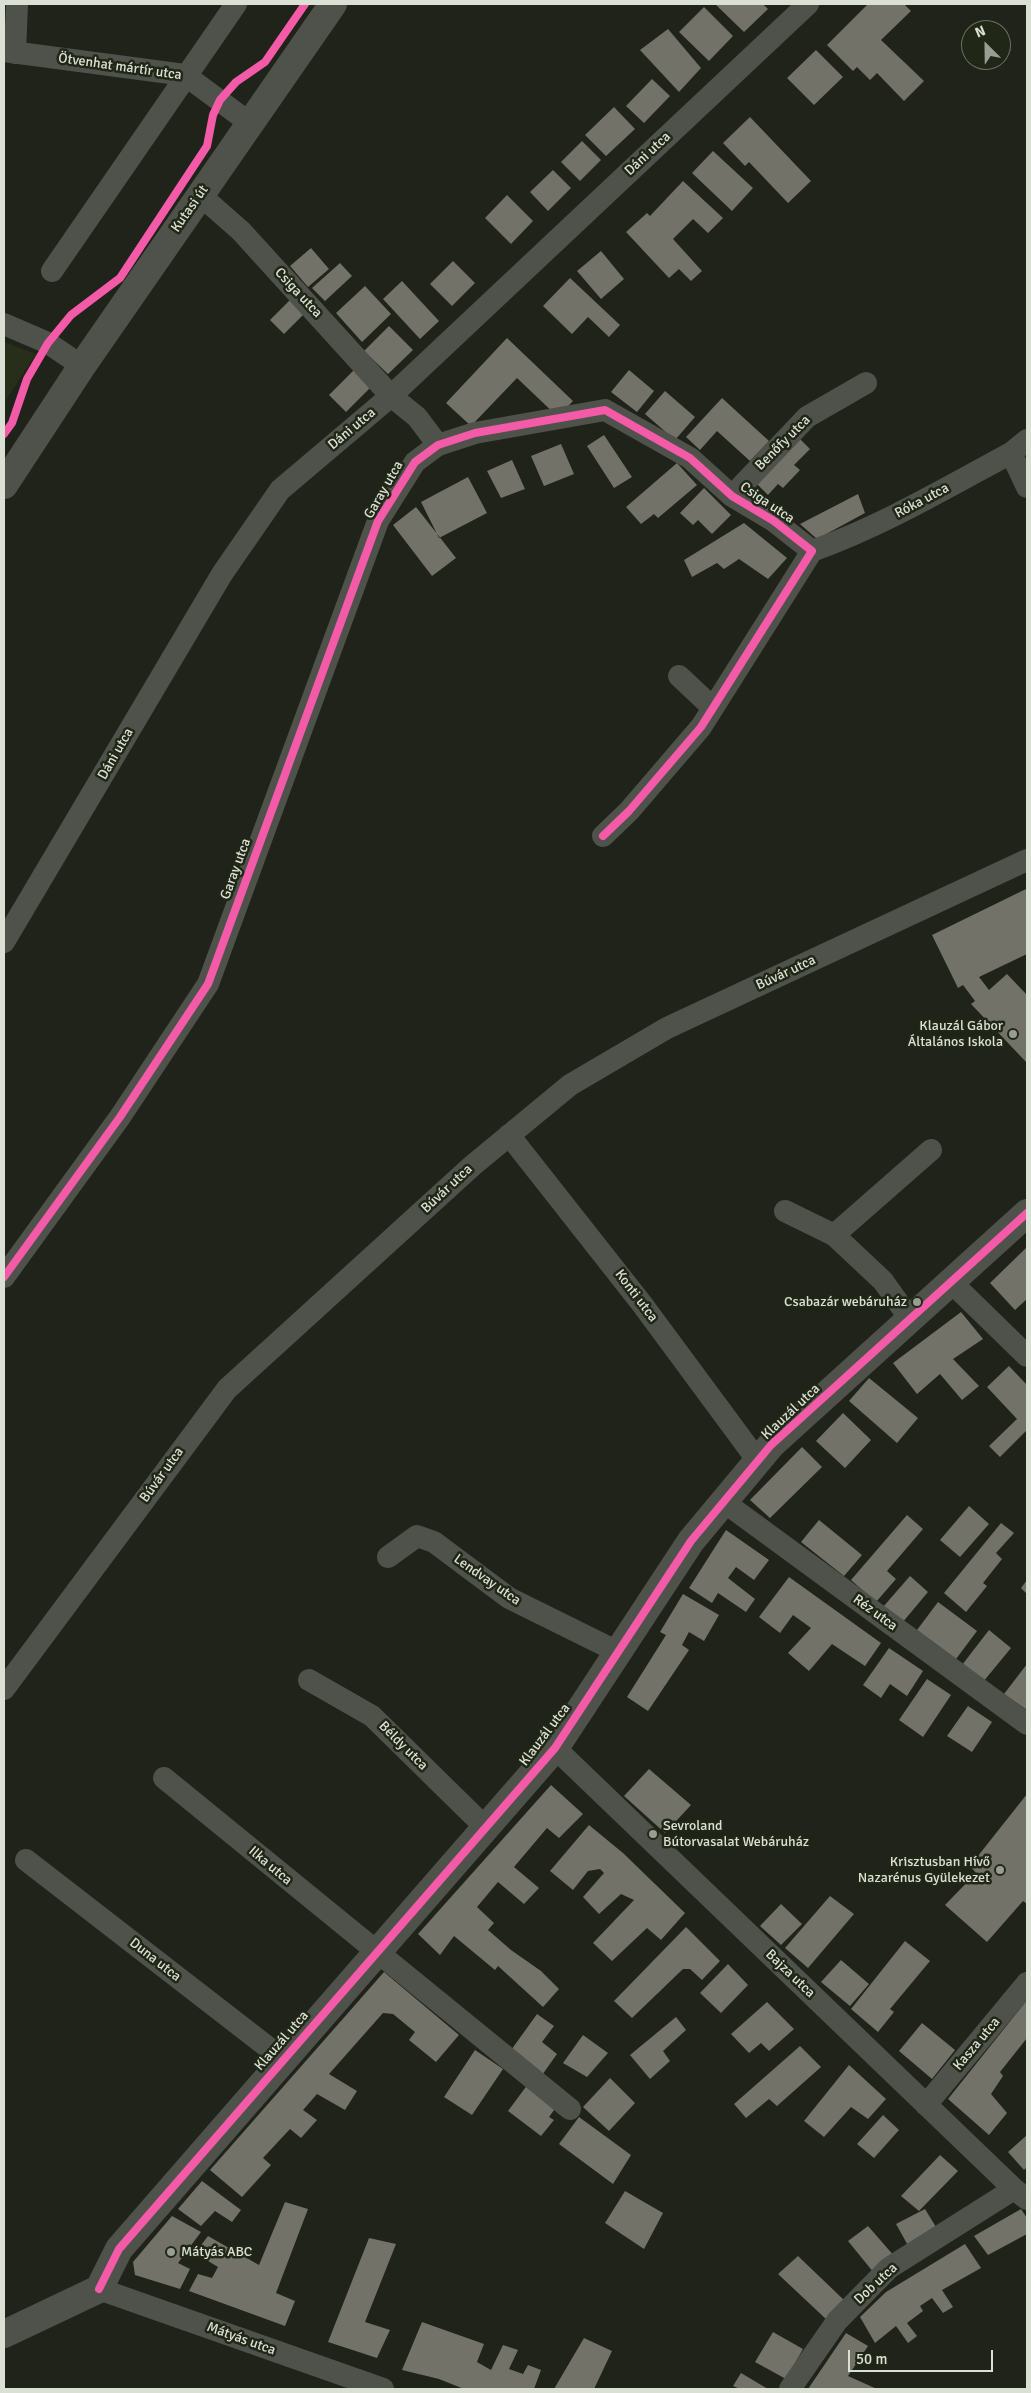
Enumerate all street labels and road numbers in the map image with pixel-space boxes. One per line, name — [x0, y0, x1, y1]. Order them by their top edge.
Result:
street label: Ötvenhat mártír utca — [57, 50, 183, 84]
street label: Dáni utca — [622, 129, 674, 179]
street label: Kutasi út — [168, 182, 212, 236]
street label: Csiga utca — [271, 265, 325, 321]
street label: Dáni utca — [325, 404, 379, 454]
street label: Benőfy utca — [752, 412, 814, 474]
street label: Garay utca — [361, 458, 407, 522]
street label: Csiga utca — [737, 479, 797, 527]
street label: Róka utca — [892, 480, 952, 522]
street label: Dáni utca — [95, 725, 137, 783]
street label: Garay utca — [217, 836, 255, 902]
street label: Búvár utca — [753, 952, 819, 994]
street label: Búvár utca — [418, 1161, 476, 1217]
street label: Konti utca — [611, 1267, 661, 1325]
street label: Klauzál utca — [758, 1381, 824, 1443]
street label: Búvár utca — [136, 1444, 188, 1506]
street label: Lendvay utca — [450, 1551, 524, 1609]
street label: Réz utca — [850, 1591, 900, 1635]
street label: Klauzál utca — [516, 1700, 574, 1770]
street label: Béldy utca — [375, 1718, 431, 1774]
street label: Ilka utca — [245, 1843, 295, 1889]
street label: Duna utca — [126, 1935, 184, 1985]
street label: Bajza utca — [762, 1946, 818, 2002]
street label: Klauzál utca — [251, 2008, 313, 2074]
street label: Kasza utca — [950, 2014, 1004, 2074]
street label: Dob utca — [851, 2260, 901, 2308]
street label: Mátyás utca — [204, 2319, 278, 2359]

